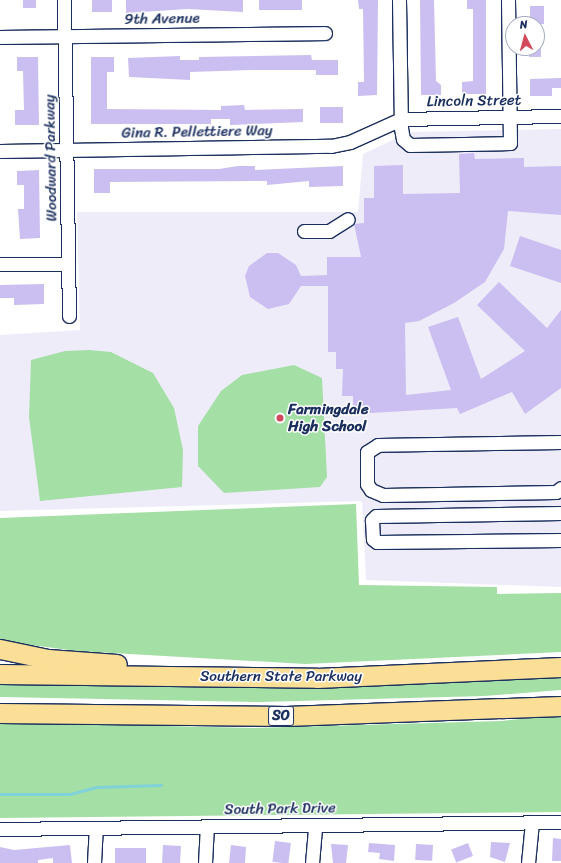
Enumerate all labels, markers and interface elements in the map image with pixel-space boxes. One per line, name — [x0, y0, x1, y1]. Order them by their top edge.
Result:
street label: 9th Avenue — [124, 9, 200, 29]
text: N — [519, 15, 529, 34]
north arrow — [505, 16, 545, 56]
street label: Lincoln Street — [427, 91, 521, 111]
street label: Woodward Parkway — [41, 94, 61, 222]
street label: Gina R. Pellettiere Way — [121, 122, 273, 142]
place label: Farmingdale High School — [288, 400, 369, 435]
marker: Farmingdale High School — [275, 413, 285, 423]
street label: Southern State Parkway — [200, 668, 362, 686]
road number: SO — [268, 704, 294, 728]
street label: South Park Drive — [224, 799, 336, 819]

